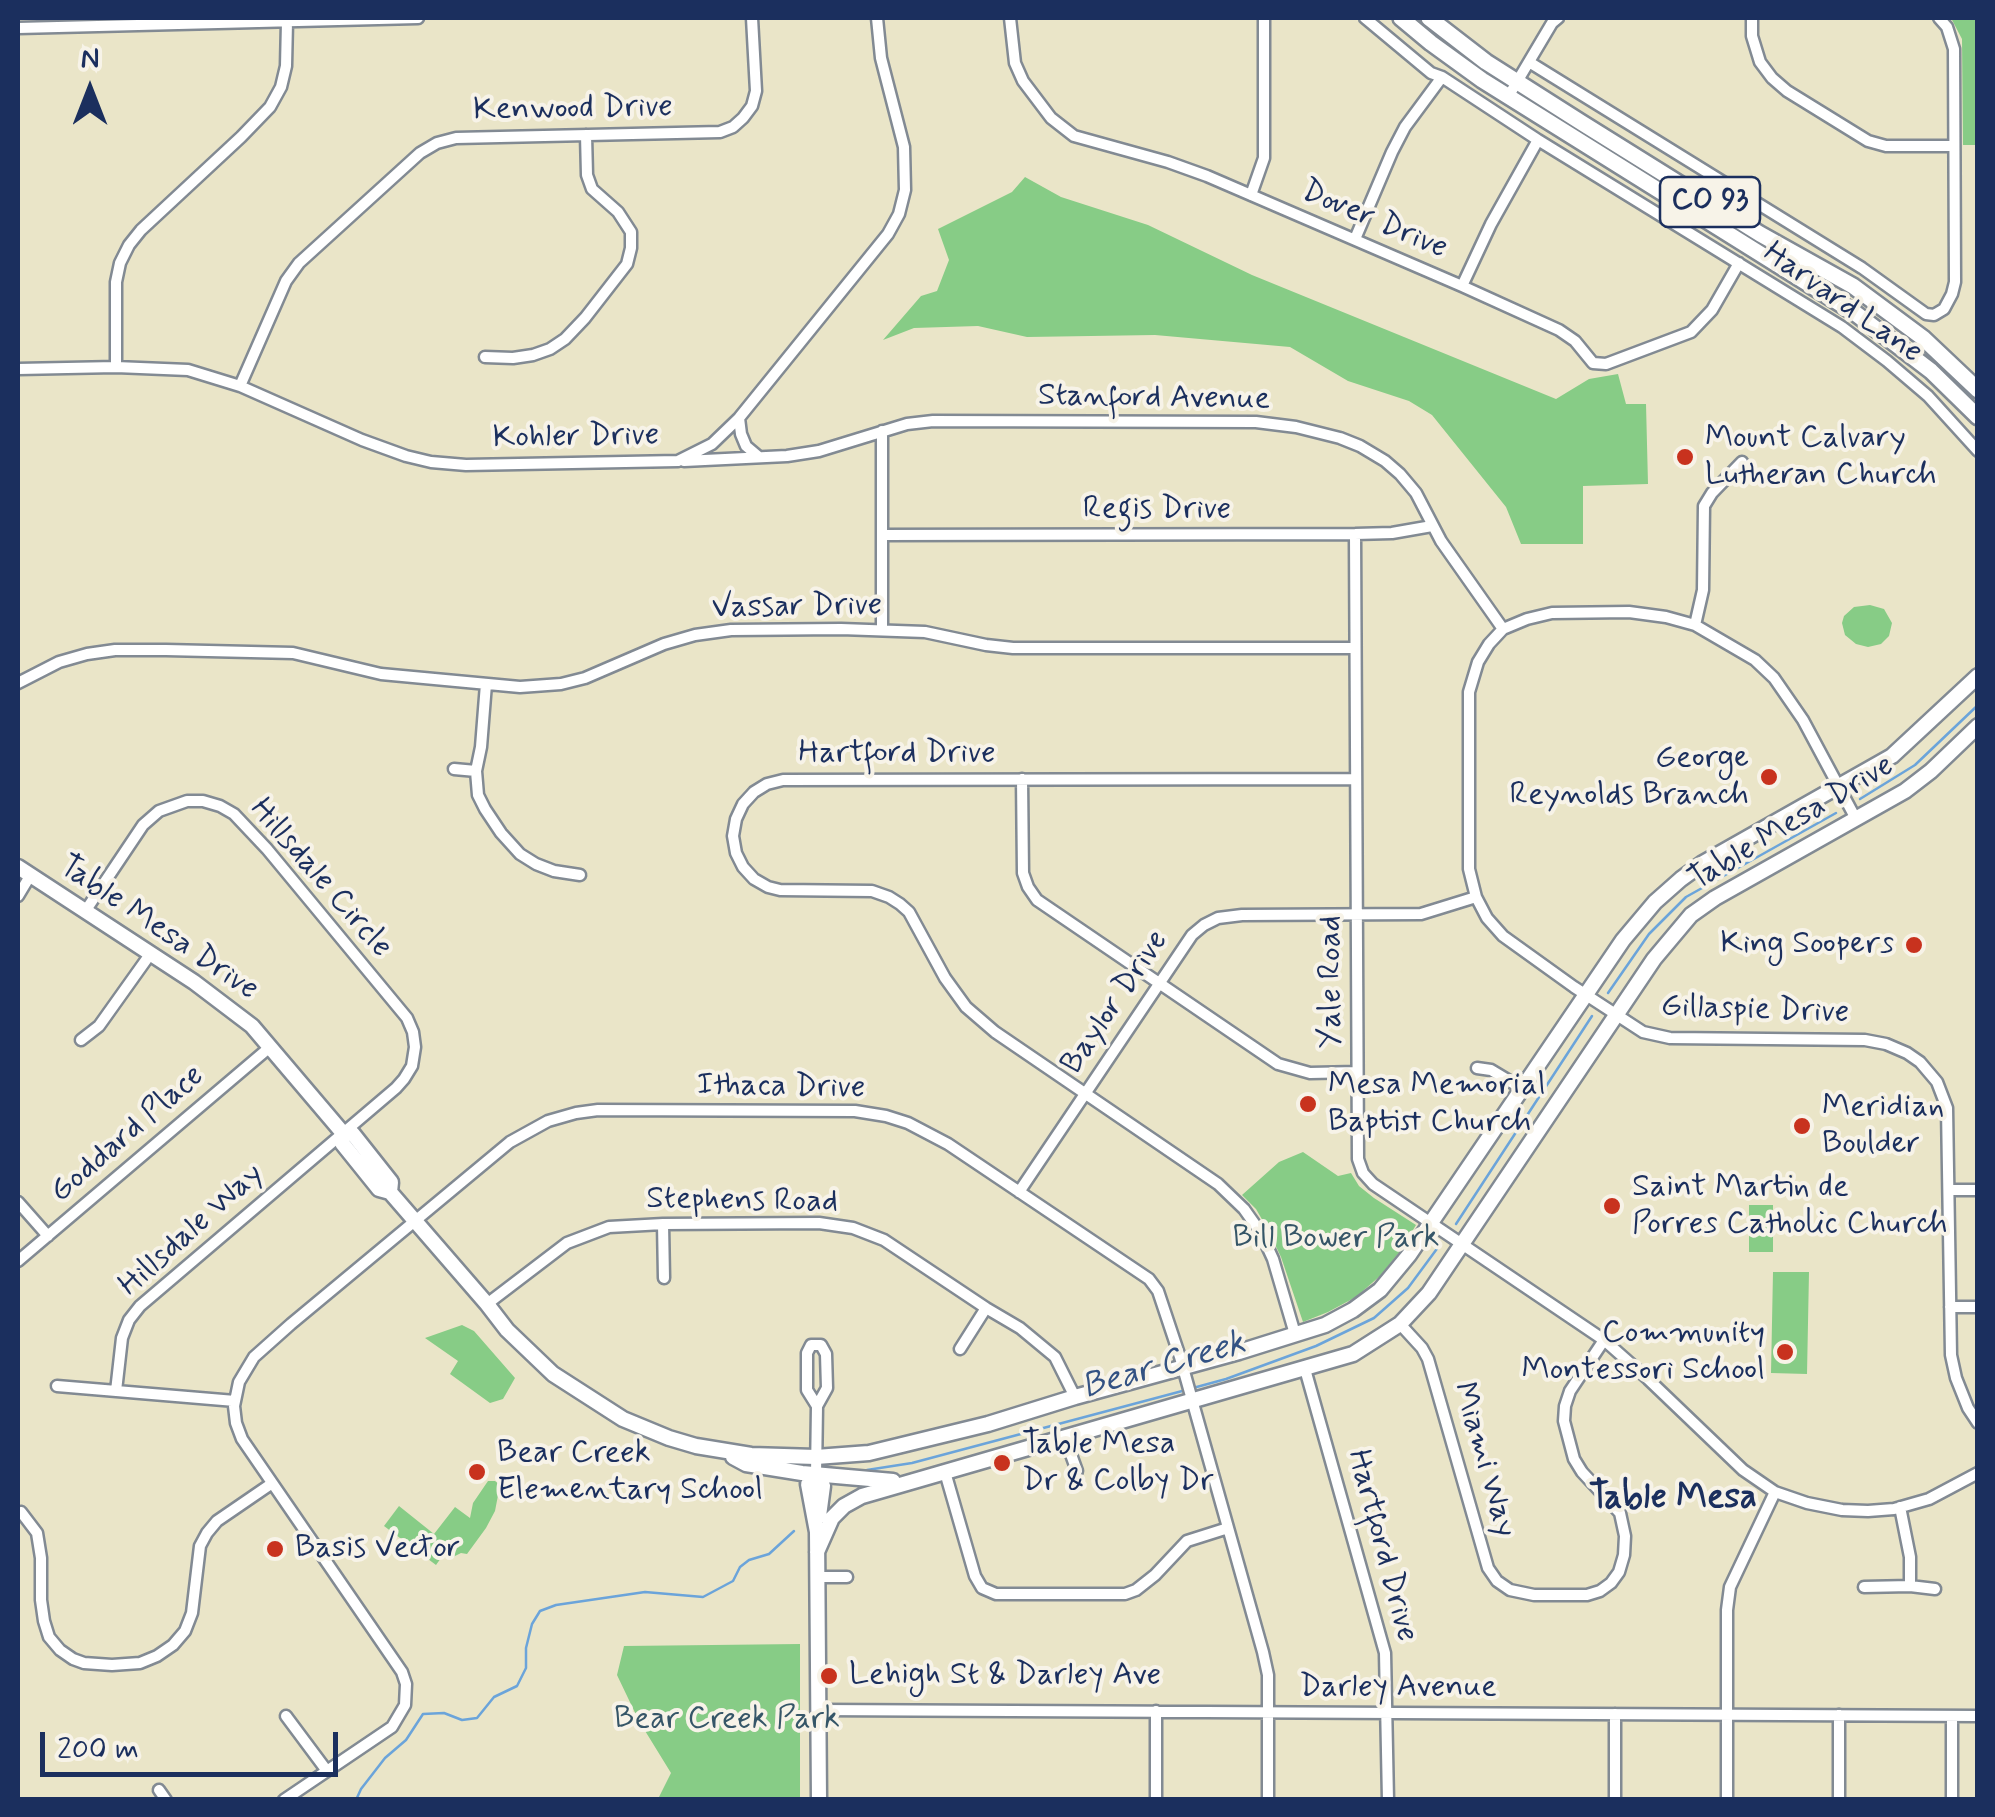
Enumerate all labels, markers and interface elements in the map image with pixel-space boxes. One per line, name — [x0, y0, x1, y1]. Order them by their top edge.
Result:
north arrow — [40, 40, 140, 140]
text: N — [81, 41, 99, 78]
street label: Kenwood Drive — [473, 89, 673, 131]
street label: Dover Drive — [1295, 173, 1453, 269]
road number: CO 93 — [1660, 177, 1760, 227]
street label: Harvard Lane — [1755, 235, 1929, 373]
street label: Stanford Avenue — [1038, 378, 1270, 420]
street label: Kohler Drive — [492, 417, 660, 459]
place label: Mount Calvary Lutheran Church — [1705, 420, 1937, 495]
marker: Mount Calvary Lutheran Church — [1674, 446, 1696, 468]
street label: Regis Drive — [1083, 491, 1231, 529]
street label: Vassar Drive — [711, 587, 883, 629]
street label: Hartford Drive — [798, 735, 996, 773]
place label: George Reynolds Branch — [1509, 740, 1749, 815]
street label: Table Mesa Drive — [1682, 748, 1902, 900]
marker: George Reynolds Branch — [1758, 766, 1780, 788]
street label: Hillsdale Circle — [240, 791, 400, 967]
street label: Table Mesa Drive — [51, 848, 265, 1010]
street label: Yale Road — [1313, 915, 1351, 1049]
street label: Baylor Drive — [1054, 924, 1178, 1082]
place label: King Soopers — [1720, 926, 1894, 964]
marker: King Soopers — [1903, 934, 1925, 956]
street label: Gillaspie Drive — [1660, 989, 1850, 1033]
street label: Goddard Place — [43, 1058, 213, 1212]
street label: Ithaca Drive — [696, 1067, 866, 1109]
place label: Mesa Memorial Baptist Church — [1328, 1067, 1546, 1142]
place label: Meridian Boulder — [1822, 1089, 1944, 1164]
marker: Mesa Memorial Baptist Church — [1297, 1093, 1319, 1115]
marker: Meridian Boulder — [1791, 1115, 1813, 1137]
street label: Hillsdale Way — [112, 1156, 272, 1306]
place label: Saint Martin de Porres Catholic Church — [1632, 1169, 1948, 1244]
street label: Stephens Road — [646, 1181, 838, 1223]
marker: Saint Martin de Porres Catholic Church — [1601, 1195, 1623, 1217]
park label: Bill Bower Park — [1233, 1220, 1439, 1258]
place label: Community Montessori School — [1522, 1315, 1765, 1390]
water label: Bear Creek — [1077, 1324, 1251, 1410]
marker: Community Montessori School — [1774, 1341, 1796, 1363]
street label: Miami Way — [1443, 1378, 1523, 1542]
place label: Table Mesa Dr & Colby Dr — [1022, 1426, 1213, 1501]
place label: Bear Creek Elementary School — [497, 1435, 763, 1510]
street label: Hartford Drive — [1337, 1446, 1425, 1646]
marker: Table Mesa Dr & Colby Dr — [991, 1452, 1013, 1474]
marker: Bear Creek Elementary School — [466, 1461, 488, 1483]
district label: Table Mesa — [1589, 1479, 1757, 1521]
place label: Basis Vector — [295, 1530, 460, 1568]
marker: Basis Vector — [264, 1538, 286, 1560]
place label: Lehigh St & Darley Ave — [849, 1657, 1161, 1695]
marker: Lehigh St & Darley Ave — [818, 1665, 840, 1687]
street label: Darley Avenue — [1299, 1669, 1497, 1707]
park label: Bear Creek Park — [614, 1701, 840, 1739]
scale bar — [45, 1712, 342, 1774]
text: 200 m — [57, 1730, 139, 1769]

